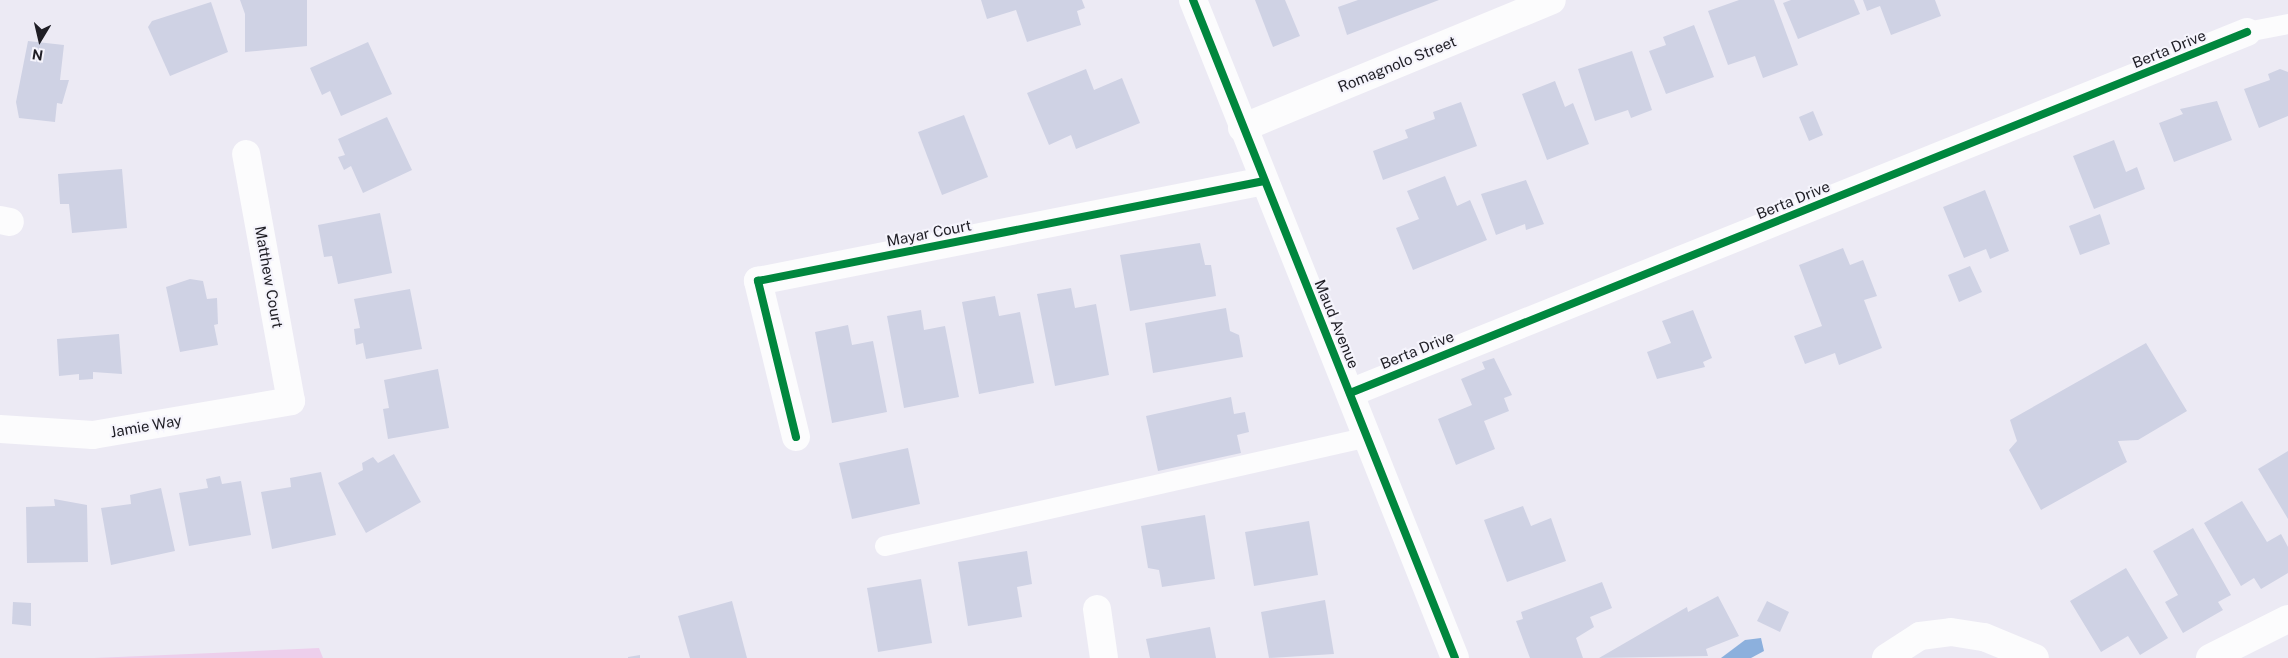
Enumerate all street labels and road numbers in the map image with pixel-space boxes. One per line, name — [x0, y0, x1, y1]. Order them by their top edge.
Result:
street label: Berta Drive — [2130, 26, 2208, 72]
street label: Romagnolo Street — [1335, 32, 1459, 96]
street label: Berta Drive — [1754, 177, 1832, 223]
street label: Mayar Court — [885, 216, 973, 250]
street label: Matthew Court — [251, 224, 287, 330]
street label: Maud Avenue — [1311, 277, 1363, 371]
street label: Berta Drive — [1378, 327, 1456, 373]
street label: Jamie Way — [109, 411, 183, 441]

